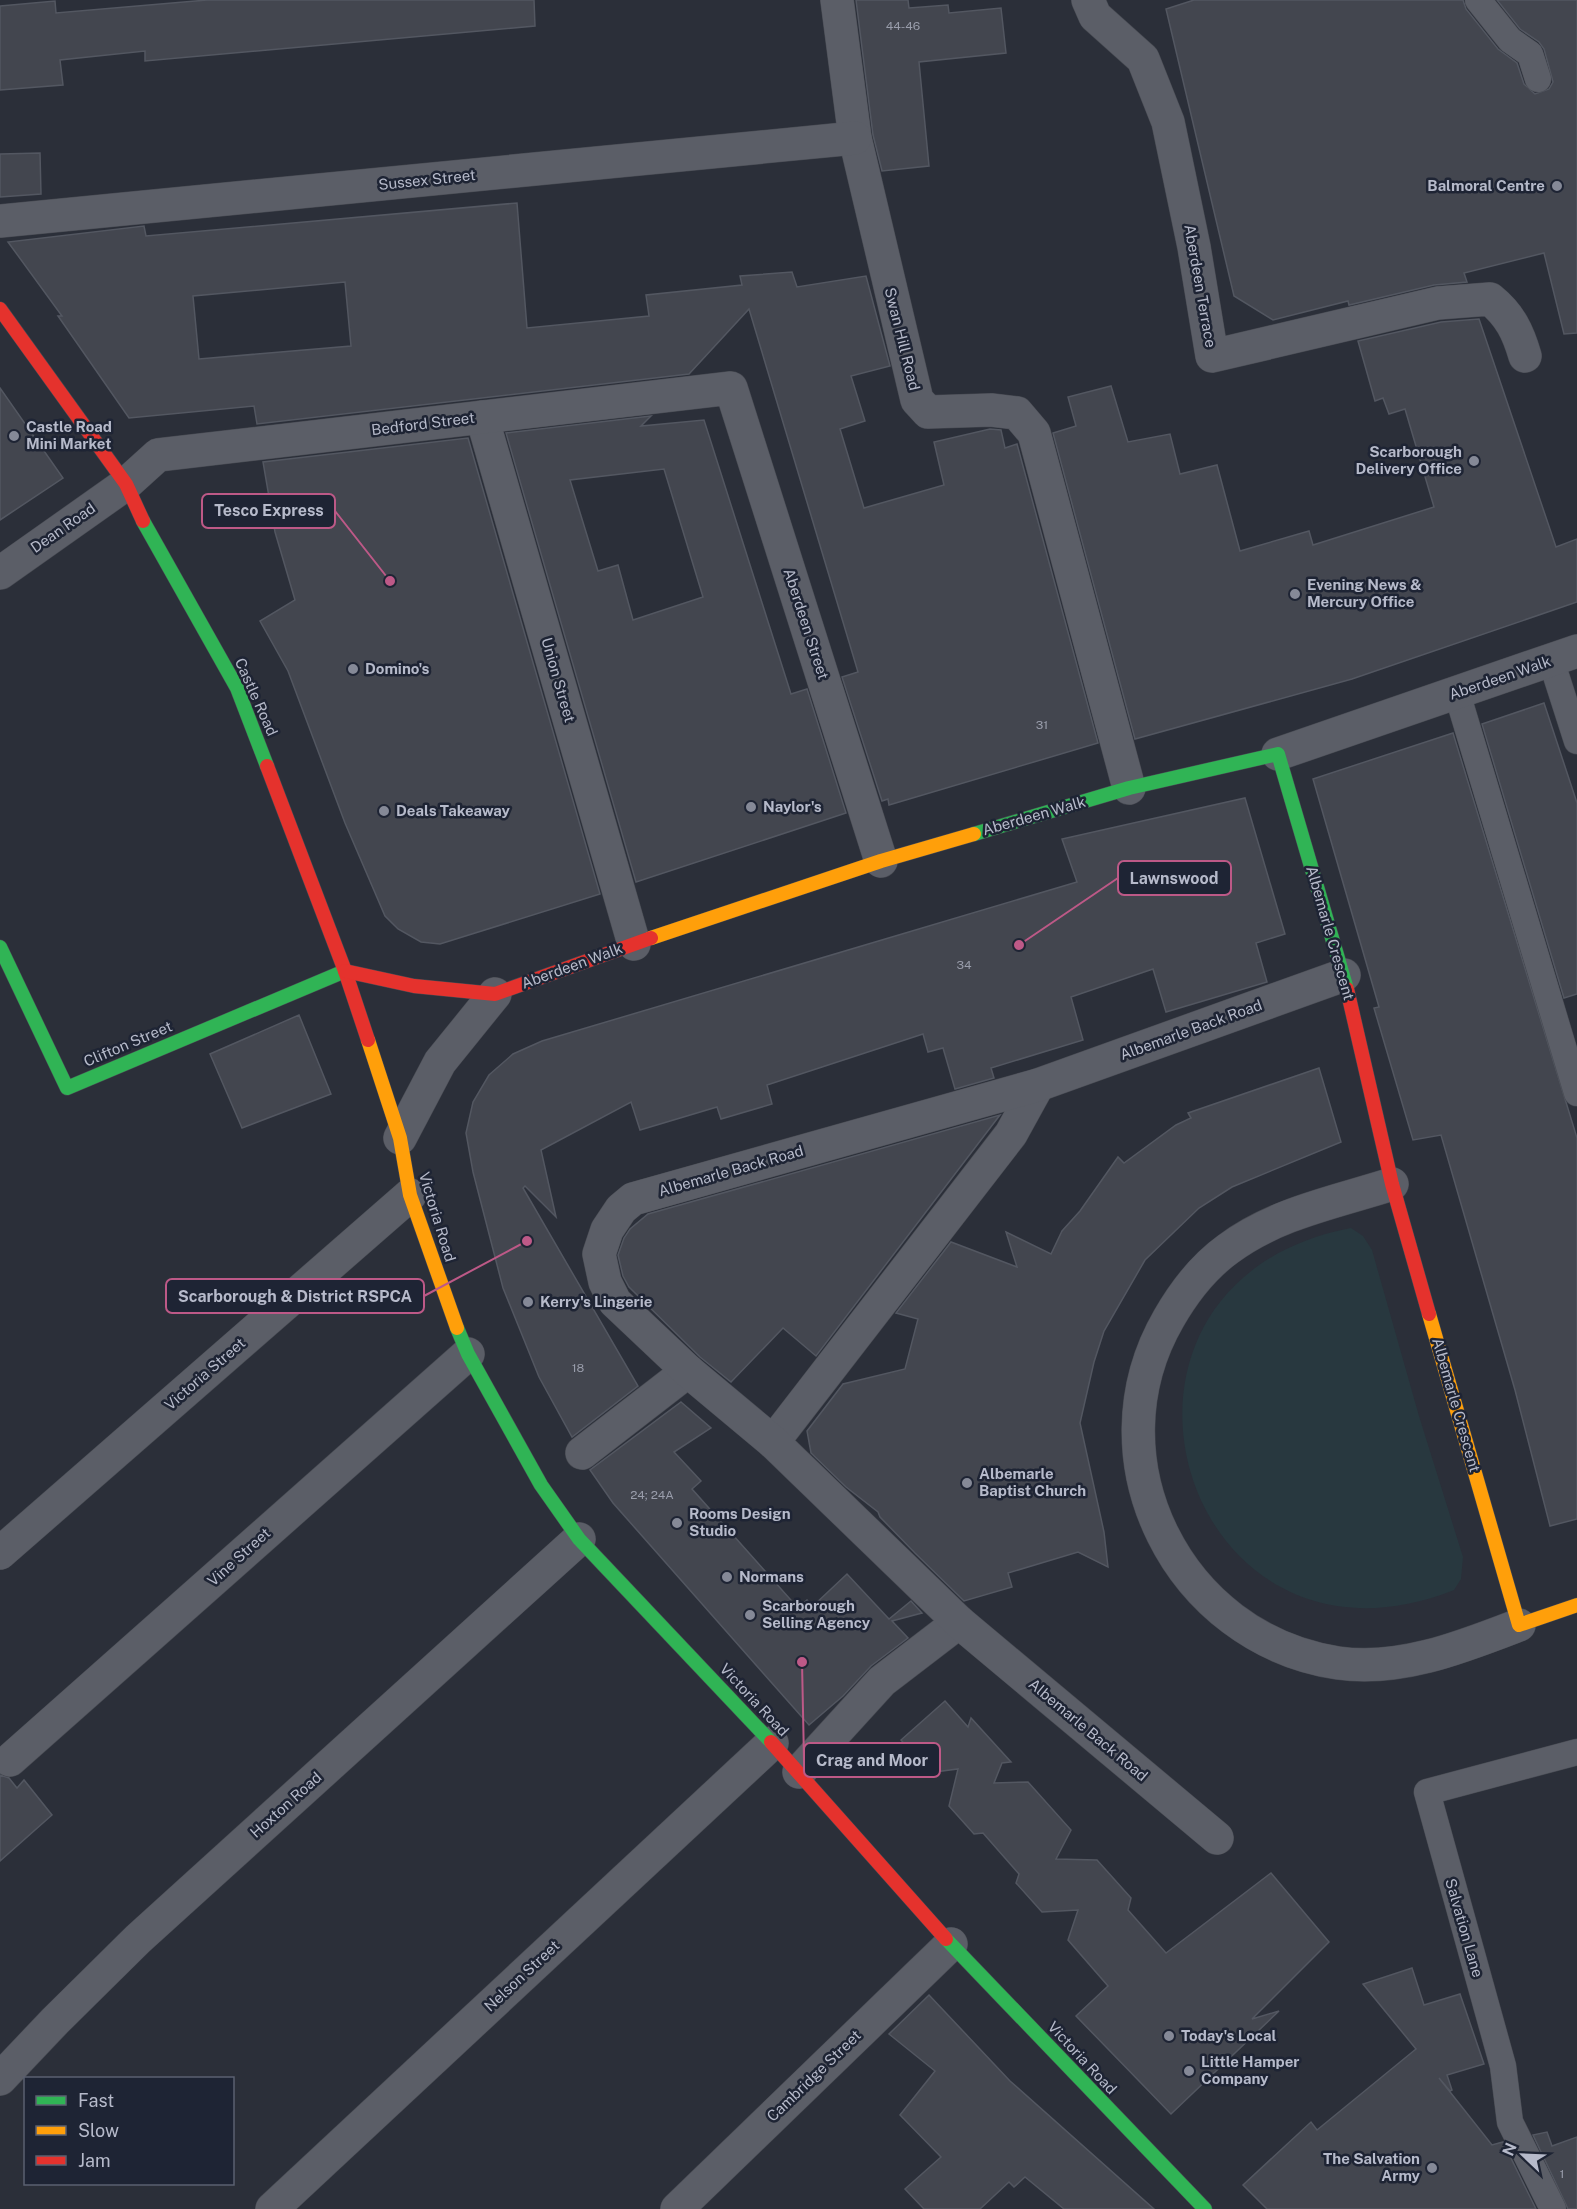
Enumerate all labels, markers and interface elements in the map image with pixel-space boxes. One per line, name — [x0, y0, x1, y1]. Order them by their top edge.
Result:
house number: 44-46 — [886, 19, 920, 33]
street label: Sussex Street — [377, 166, 477, 193]
place label: Balmoral Centre — [1427, 177, 1545, 194]
marker: Balmoral Centre — [1550, 179, 1564, 193]
street label: Aberdeen Terrace — [1181, 223, 1220, 349]
street label: Swan Hill Road — [881, 286, 924, 392]
street label: Bedford Street — [370, 409, 476, 438]
place label: Castle Road Mini Market — [26, 418, 112, 452]
marker: Castle Road Mini Market — [7, 429, 21, 443]
place label: Scarborough Delivery Office — [1355, 443, 1462, 477]
marker: Scarborough Delivery Office — [1467, 454, 1481, 468]
callout: Tesco Express — [202, 494, 335, 528]
street label: Dean Road — [27, 499, 98, 556]
text: Tesco Express — [214, 501, 324, 520]
street label: Aberdeen Street — [780, 566, 833, 682]
place label: Evening News & Mercury Office — [1307, 576, 1422, 610]
marker: Evening News & Mercury Office — [1288, 587, 1302, 601]
street label: Union Street — [538, 635, 579, 724]
street label: Aberdeen Walk — [1447, 652, 1553, 703]
street label: Castle Road — [232, 655, 281, 738]
place label: Domino's — [365, 660, 430, 677]
marker: Domino's — [346, 662, 360, 676]
house number: 31 — [1036, 718, 1048, 732]
street label: Aberdeen Walk — [980, 793, 1087, 838]
place label: Naylor's — [763, 798, 822, 815]
marker: Naylor's — [744, 800, 758, 814]
place label: Deals Takeaway — [396, 802, 511, 819]
marker: Deals Takeaway — [377, 804, 391, 818]
callout: Lawnswood — [1118, 861, 1231, 895]
street label: Albemarle Crescent — [1303, 864, 1358, 1002]
text: Lawnswood — [1130, 869, 1218, 888]
street label: Aberdeen Walk — [519, 939, 625, 992]
house number: 34 — [956, 958, 972, 972]
street label: Albemarle Back Road — [1117, 996, 1264, 1063]
street label: Clifton Street — [81, 1017, 175, 1070]
street label: Albemarle Back Road — [656, 1142, 805, 1199]
street label: Victoria Road — [416, 1170, 459, 1264]
callout: Scarborough & District RSPCA — [166, 1279, 424, 1313]
text: Scarborough & District RSPCA — [178, 1287, 413, 1306]
place label: Kerry's Lingerie — [540, 1293, 652, 1310]
marker: Kerry's Lingerie — [521, 1295, 535, 1309]
street label: Victoria Street — [161, 1334, 249, 1413]
street label: Albemarle Crescent — [1429, 1336, 1484, 1474]
house number: 18 — [572, 1361, 585, 1375]
place label: Albemarle Baptist Church — [979, 1465, 1086, 1499]
marker: Albemarle Baptist Church — [960, 1476, 974, 1490]
house number: 24; 24A — [630, 1488, 674, 1502]
place label: Rooms Design Studio — [689, 1505, 791, 1539]
marker: Rooms Design Studio — [670, 1516, 684, 1530]
street label: Vine Street — [204, 1524, 274, 1589]
place label: Normans — [739, 1568, 804, 1585]
marker: Normans — [720, 1570, 734, 1584]
place label: Scarborough Selling Agency — [762, 1597, 871, 1631]
marker: Scarborough Selling Agency — [743, 1608, 757, 1622]
street label: Victoria Road — [717, 1660, 792, 1739]
street label: Albemarle Back Road — [1025, 1675, 1151, 1784]
callout: Crag and Moor — [804, 1743, 940, 1777]
text: Crag and Moor — [816, 1751, 928, 1770]
street label: Hoxton Road — [247, 1768, 325, 1841]
street label: Salvation Lane — [1442, 1876, 1487, 1979]
street label: Nelson Street — [481, 1936, 563, 2015]
street label: Victoria Road — [1045, 2018, 1120, 2097]
street label: Cambridge Street — [763, 2026, 864, 2125]
place label: Today's Local — [1181, 2027, 1276, 2044]
marker: Today's Local — [1162, 2029, 1176, 2043]
place label: Little Hamper Company — [1201, 2053, 1300, 2087]
marker: Little Hamper Company — [1182, 2064, 1196, 2078]
legend — [24, 2077, 234, 2185]
text: Fast — [78, 2090, 114, 2111]
text: Slow — [78, 2120, 119, 2141]
north arrow — [1493, 2125, 1553, 2185]
text: N — [1498, 2140, 1521, 2159]
text: Jam — [78, 2150, 111, 2171]
place label: The Salvation Army — [1323, 2150, 1421, 2184]
marker: The Salvation Army — [1425, 2161, 1439, 2175]
house number: 1 — [1560, 2167, 1564, 2181]

